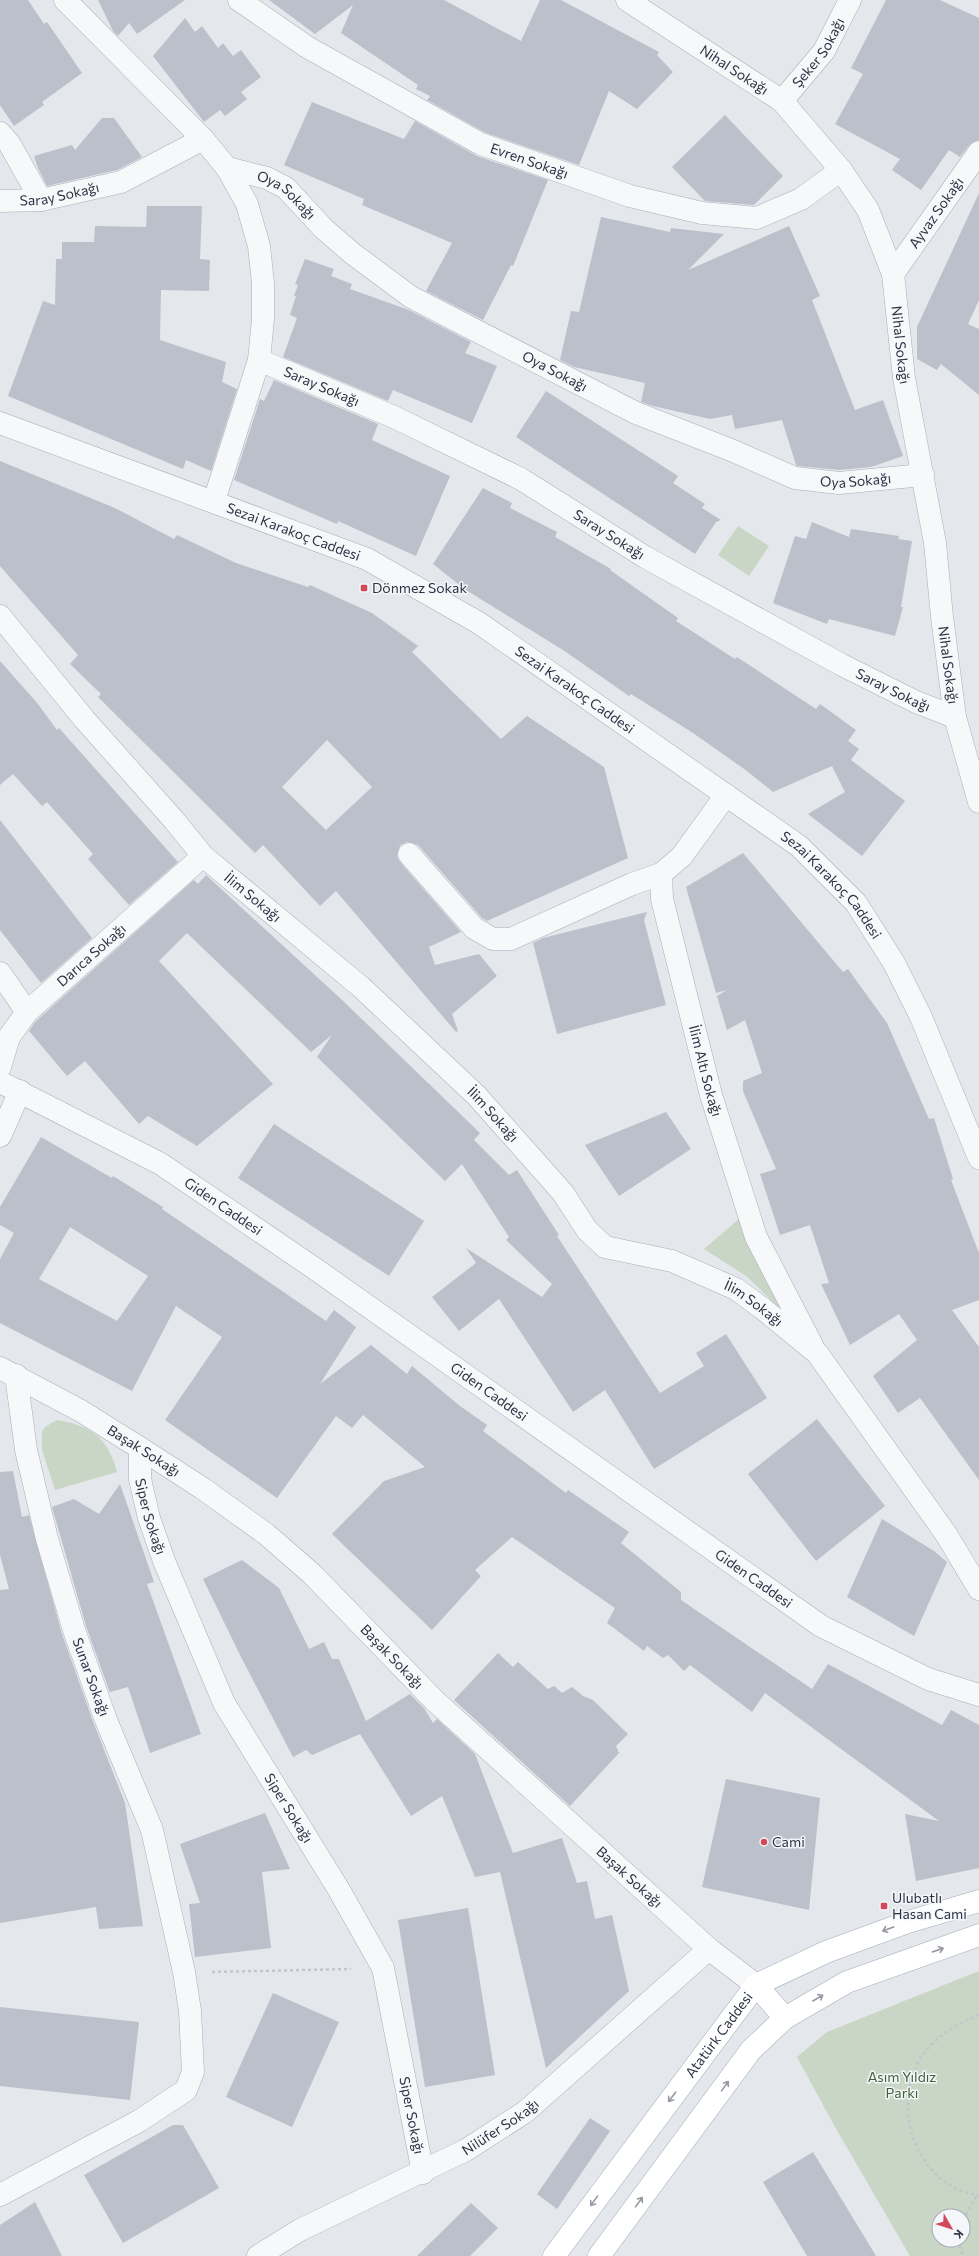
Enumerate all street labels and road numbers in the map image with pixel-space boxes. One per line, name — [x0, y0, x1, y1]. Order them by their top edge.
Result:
street label: Şeker Sokağı — [788, 15, 848, 91]
street label: Nihal Sokağı — [697, 41, 772, 98]
street label: Evren Sokağı — [488, 139, 571, 182]
street label: Oya Sokağı — [255, 167, 320, 223]
street label: Ayvaz Sokağı — [905, 174, 967, 251]
street label: Saray Sokağı — [19, 178, 101, 209]
street label: Nihal Sokağı — [888, 305, 914, 385]
street label: Oya Sokağı — [520, 347, 591, 395]
street label: Saray Sokağı — [281, 362, 362, 410]
street label: Oya Sokağı — [819, 469, 892, 491]
street label: Sezai Karakoç Caddesi — [224, 499, 363, 564]
street label: Saray Sokağı — [571, 505, 648, 563]
street label: Nihal Sokağı — [935, 625, 962, 705]
street label: Sezai Karakoç Caddesi — [512, 642, 638, 737]
street label: Saray Sokağı — [853, 664, 933, 715]
street label: Sezai Karakoç Caddesi — [778, 827, 885, 942]
street label: İlim Sokağı — [221, 868, 285, 925]
street label: Darıca Sokağı — [53, 920, 129, 990]
street label: İlim Altı Sokağı — [686, 1023, 726, 1118]
street label: İlim Sokağı — [464, 1082, 523, 1145]
street label: Giden Caddesi — [181, 1173, 266, 1238]
street label: İlim Sokağı — [722, 1276, 787, 1330]
street label: Giden Caddesi — [447, 1358, 531, 1424]
street label: Başak Sokağı — [104, 1421, 184, 1480]
street label: Siper Sokağı — [132, 1477, 170, 1557]
street label: Giden Caddesi — [712, 1545, 796, 1611]
street label: Başak Sokağı — [357, 1621, 427, 1692]
street label: Sunar Sokağı — [69, 1635, 114, 1718]
street label: Siper Sokağı — [261, 1770, 317, 1846]
street label: Başak Sokağı — [593, 1842, 666, 1911]
street label: Atatürk Caddesi — [681, 1988, 756, 2080]
street label: Siper Sokağı — [396, 2075, 428, 2155]
street label: Nilüfer Sokağı — [458, 2095, 542, 2158]

